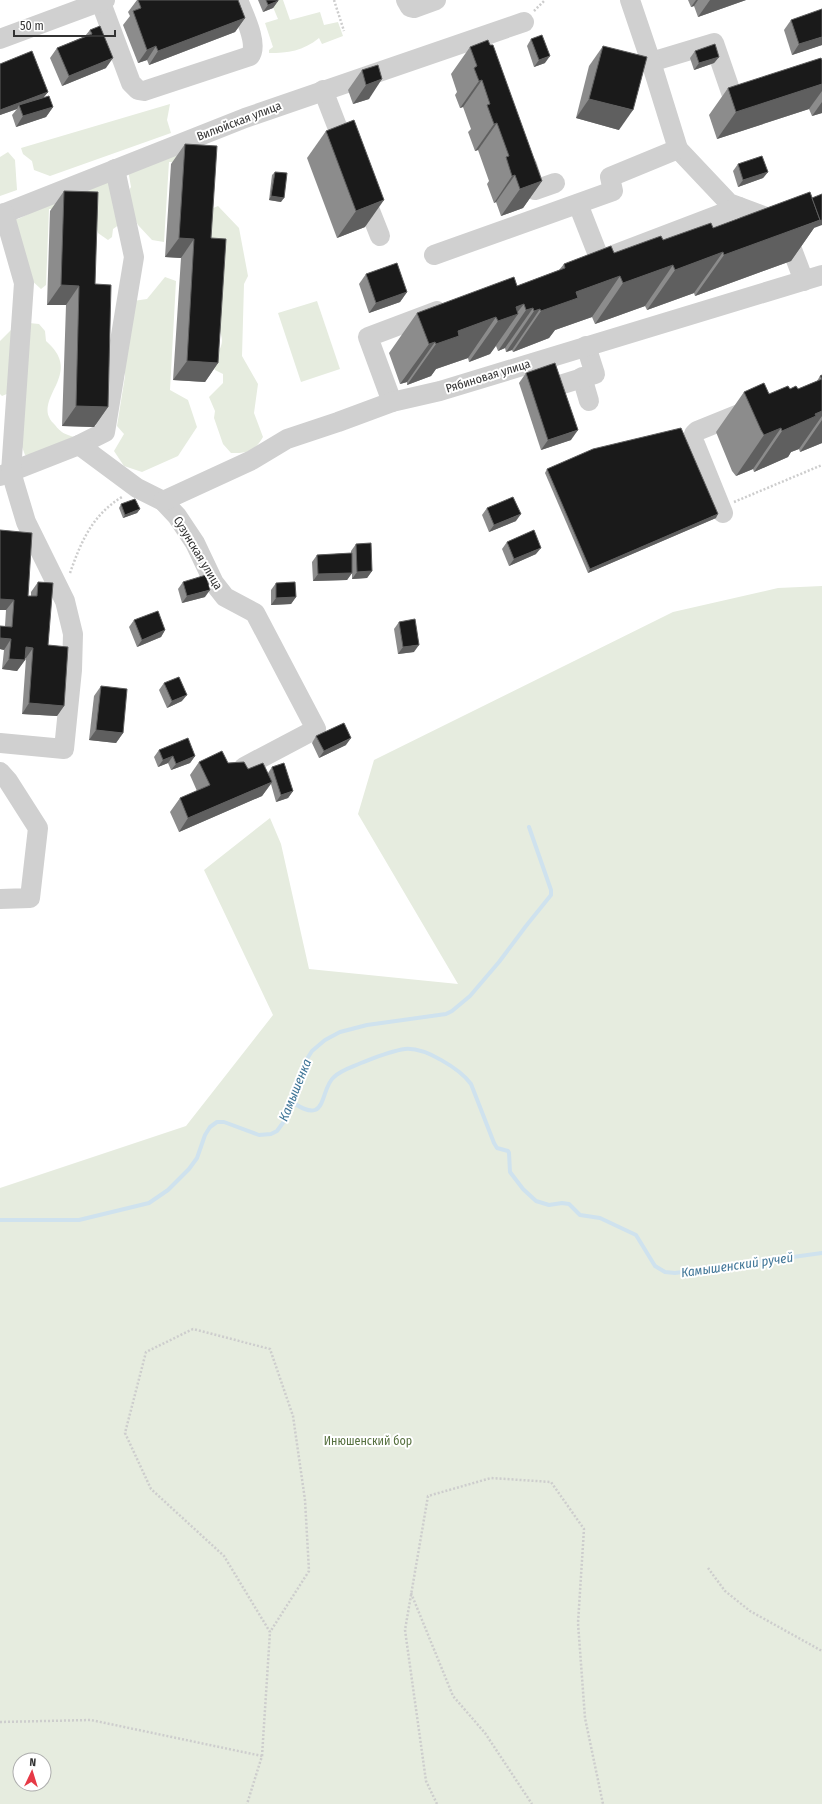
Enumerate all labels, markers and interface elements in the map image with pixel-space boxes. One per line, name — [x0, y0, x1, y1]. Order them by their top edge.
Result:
scale bar — [14, 12, 115, 38]
text: 50 m — [20, 19, 44, 33]
street label: Вилюйская улица — [195, 98, 283, 144]
street label: Рябиновая улица — [444, 356, 532, 396]
street label: Сузунская улица — [171, 514, 225, 592]
water label: Камышенка — [276, 1056, 314, 1123]
water label: Камышенский ручей — [680, 1250, 794, 1280]
park label: Инюшенский бор — [324, 1434, 412, 1448]
north arrow — [12, 1752, 52, 1792]
text: N — [29, 1756, 36, 1769]

